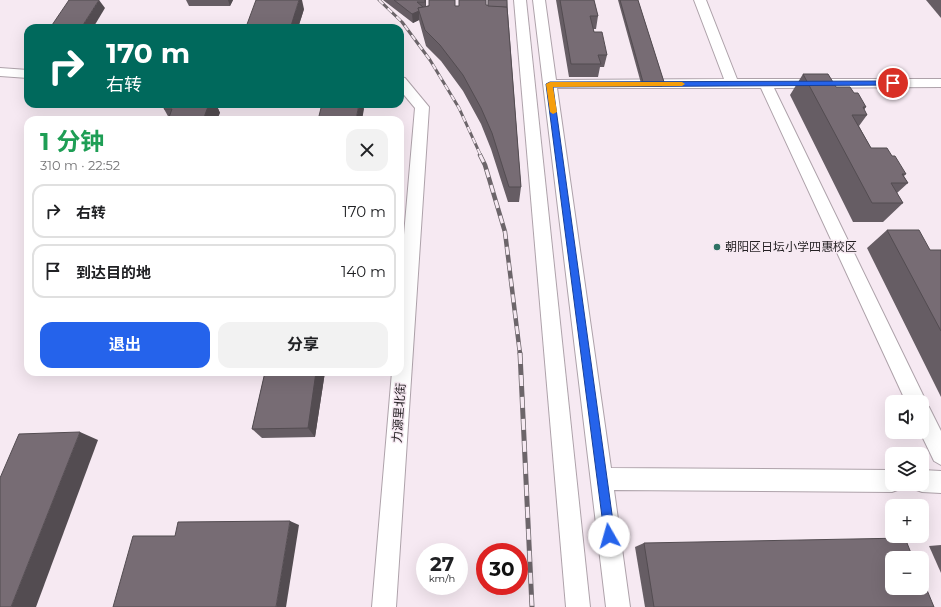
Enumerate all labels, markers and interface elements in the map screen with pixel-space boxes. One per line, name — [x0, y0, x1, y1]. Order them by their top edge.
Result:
text: 170 m — [106, 36, 190, 70]
icon: right — [40, 40, 92, 92]
pin — [876, 66, 910, 100]
icon: arrive — [882, 72, 904, 94]
text: 右转 — [106, 74, 142, 96]
text: 1 分钟 — [40, 127, 104, 156]
button: close — [346, 129, 388, 171]
text: 310 m · 22:52 — [40, 157, 120, 173]
icon: right — [42, 200, 64, 222]
text: 170 m — [342, 202, 386, 221]
text: 右转 — [76, 203, 106, 222]
place label: 朝阳区日坛小学四惠校区 — [725, 239, 857, 254]
marker: 朝阳区日坛小学四惠校区 — [712, 242, 722, 252]
icon: arrive — [42, 260, 64, 282]
text: 140 m — [341, 262, 386, 281]
text: 到达目的地 — [76, 263, 151, 282]
button: 退出 — [40, 322, 210, 368]
button: 分享 — [218, 322, 388, 368]
street label: 力源里北街 — [389, 383, 408, 443]
map controls — [885, 395, 929, 595]
button: sound — [885, 395, 929, 439]
button: layers — [885, 447, 929, 491]
button: + — [885, 499, 929, 543]
position arrow — [588, 515, 630, 557]
speed limit sign: 30 — [476, 543, 528, 595]
button: − — [885, 551, 929, 595]
text: 27 — [430, 552, 454, 576]
text: km/h — [429, 572, 455, 585]

